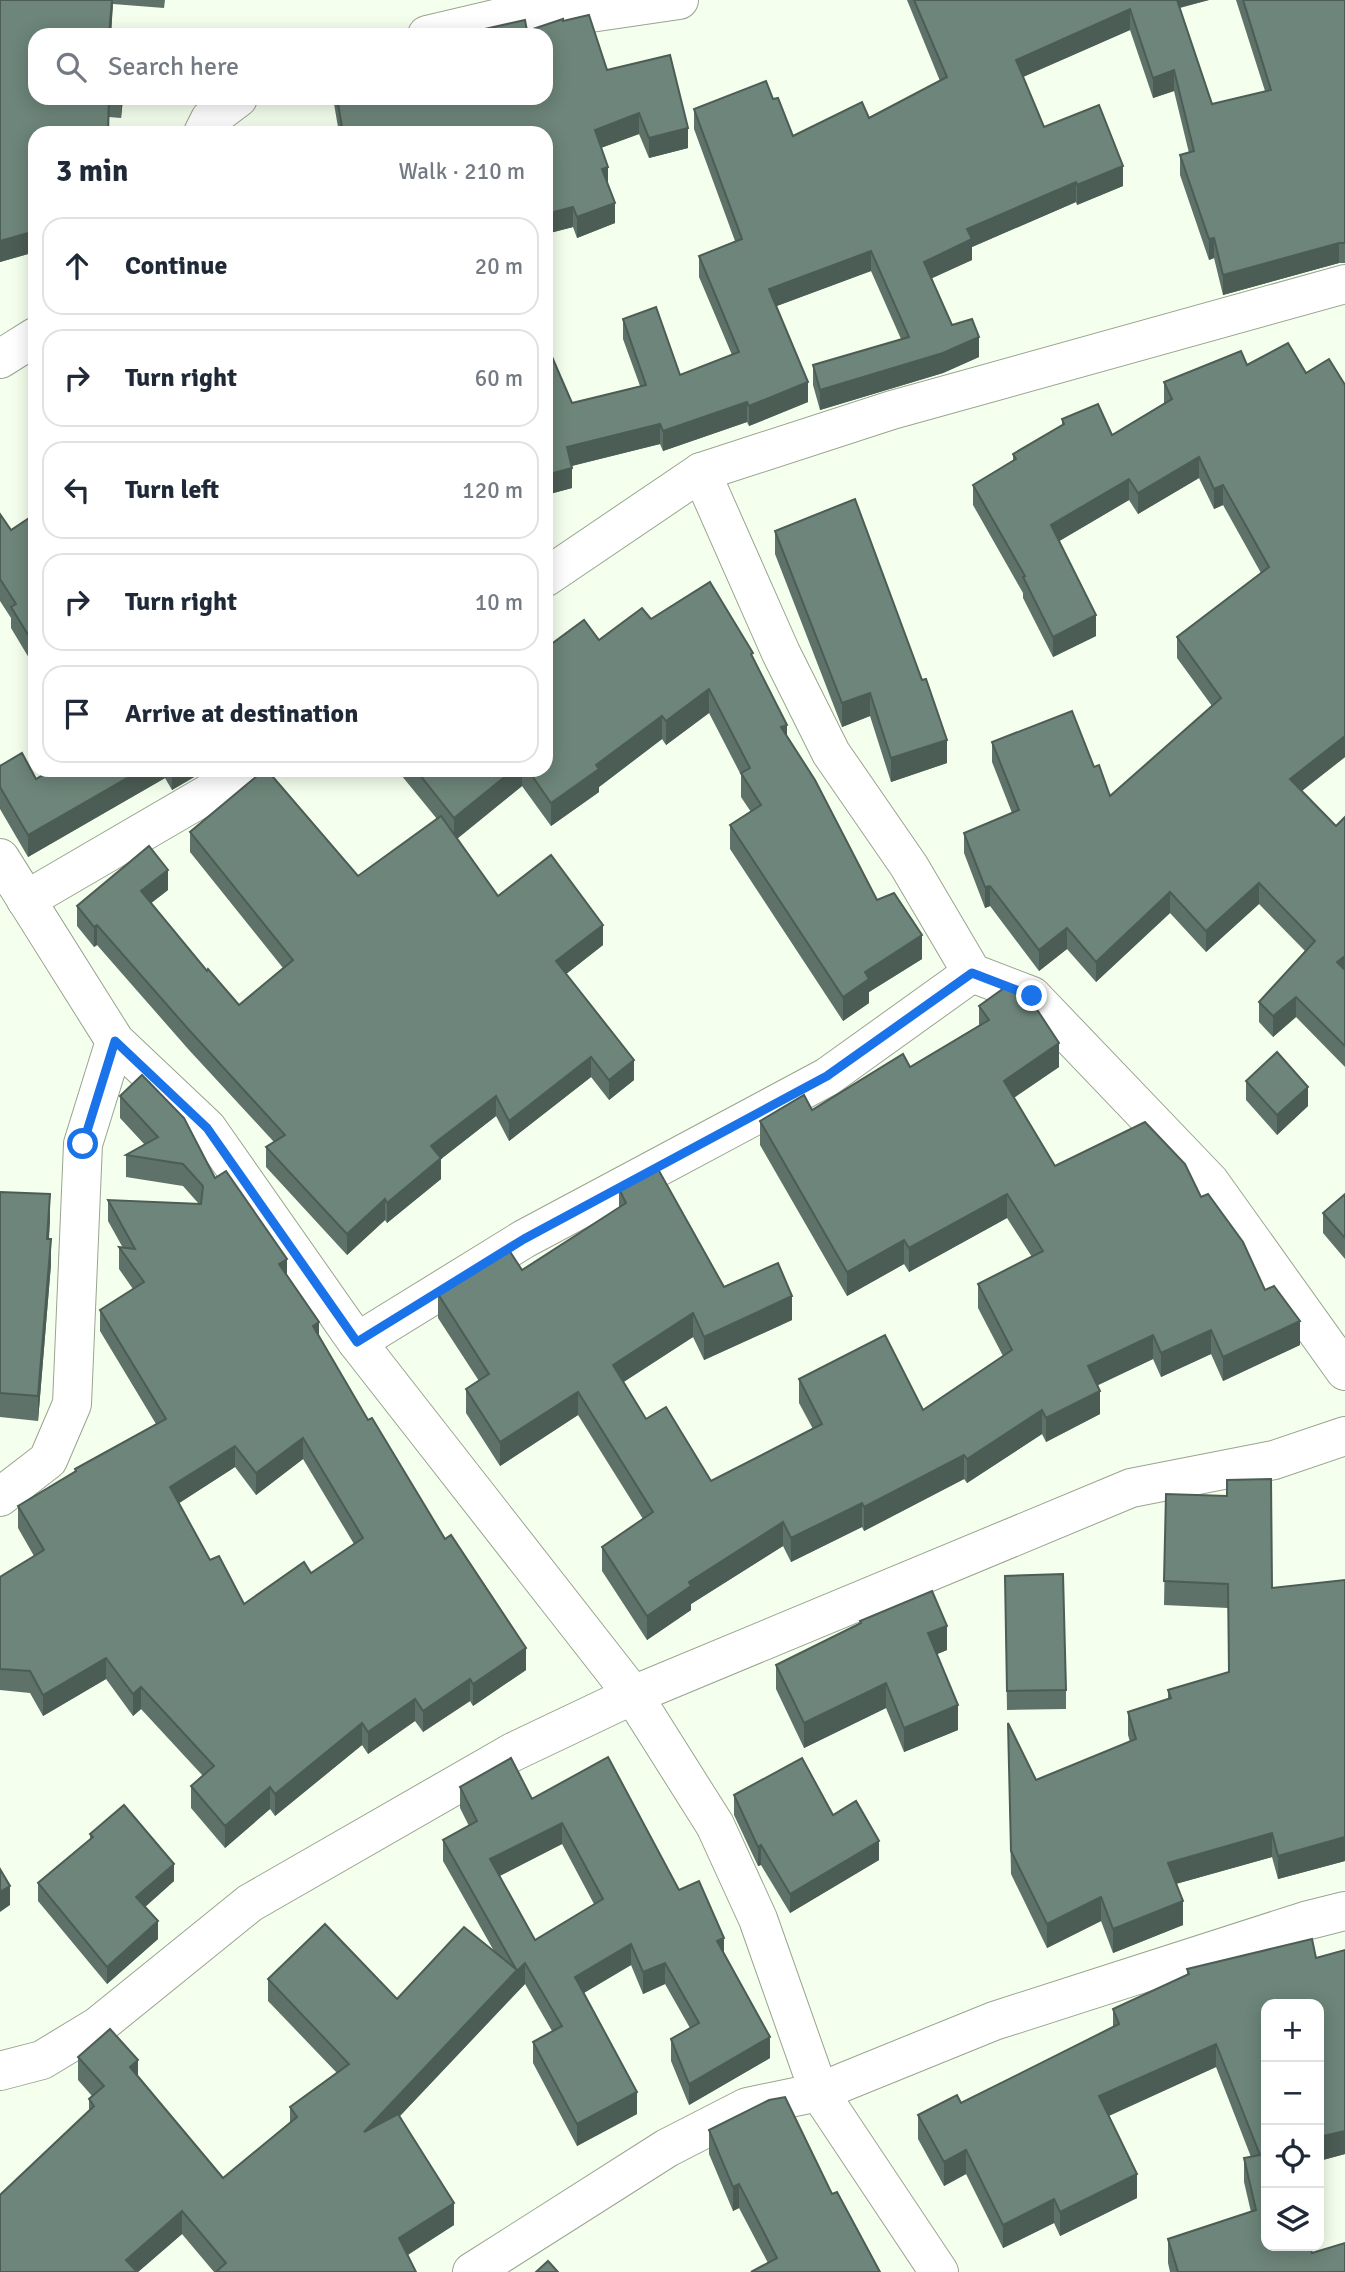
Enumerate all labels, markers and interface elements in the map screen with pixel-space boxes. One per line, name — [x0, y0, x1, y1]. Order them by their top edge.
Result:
search box — [28, 28, 553, 105]
icon: search — [52, 48, 90, 86]
text: Search here — [108, 51, 239, 83]
text: 3 min — [56, 153, 128, 190]
text: Walk · 210 m — [399, 157, 525, 186]
icon: ahead — [58, 247, 96, 285]
text: Continue — [125, 250, 227, 282]
text: 20 m — [475, 252, 523, 281]
icon: right — [58, 359, 96, 397]
text: Turn right — [125, 362, 237, 394]
text: 60 m — [475, 364, 523, 393]
icon: left — [58, 471, 96, 509]
text: Turn left — [125, 474, 219, 506]
text: 120 m — [462, 476, 523, 505]
icon: right — [58, 583, 96, 621]
text: Turn right — [125, 586, 237, 618]
text: 10 m — [475, 588, 523, 617]
icon: arrive — [58, 695, 96, 733]
text: Arrive at destination — [125, 698, 358, 730]
route end — [1016, 980, 1047, 1011]
route start — [67, 1128, 98, 1159]
map controls — [1261, 1999, 1324, 2251]
button: + — [1261, 1999, 1324, 2062]
button: − — [1261, 2062, 1324, 2125]
button: locate — [1261, 2125, 1324, 2188]
button: layers — [1261, 2188, 1324, 2251]

